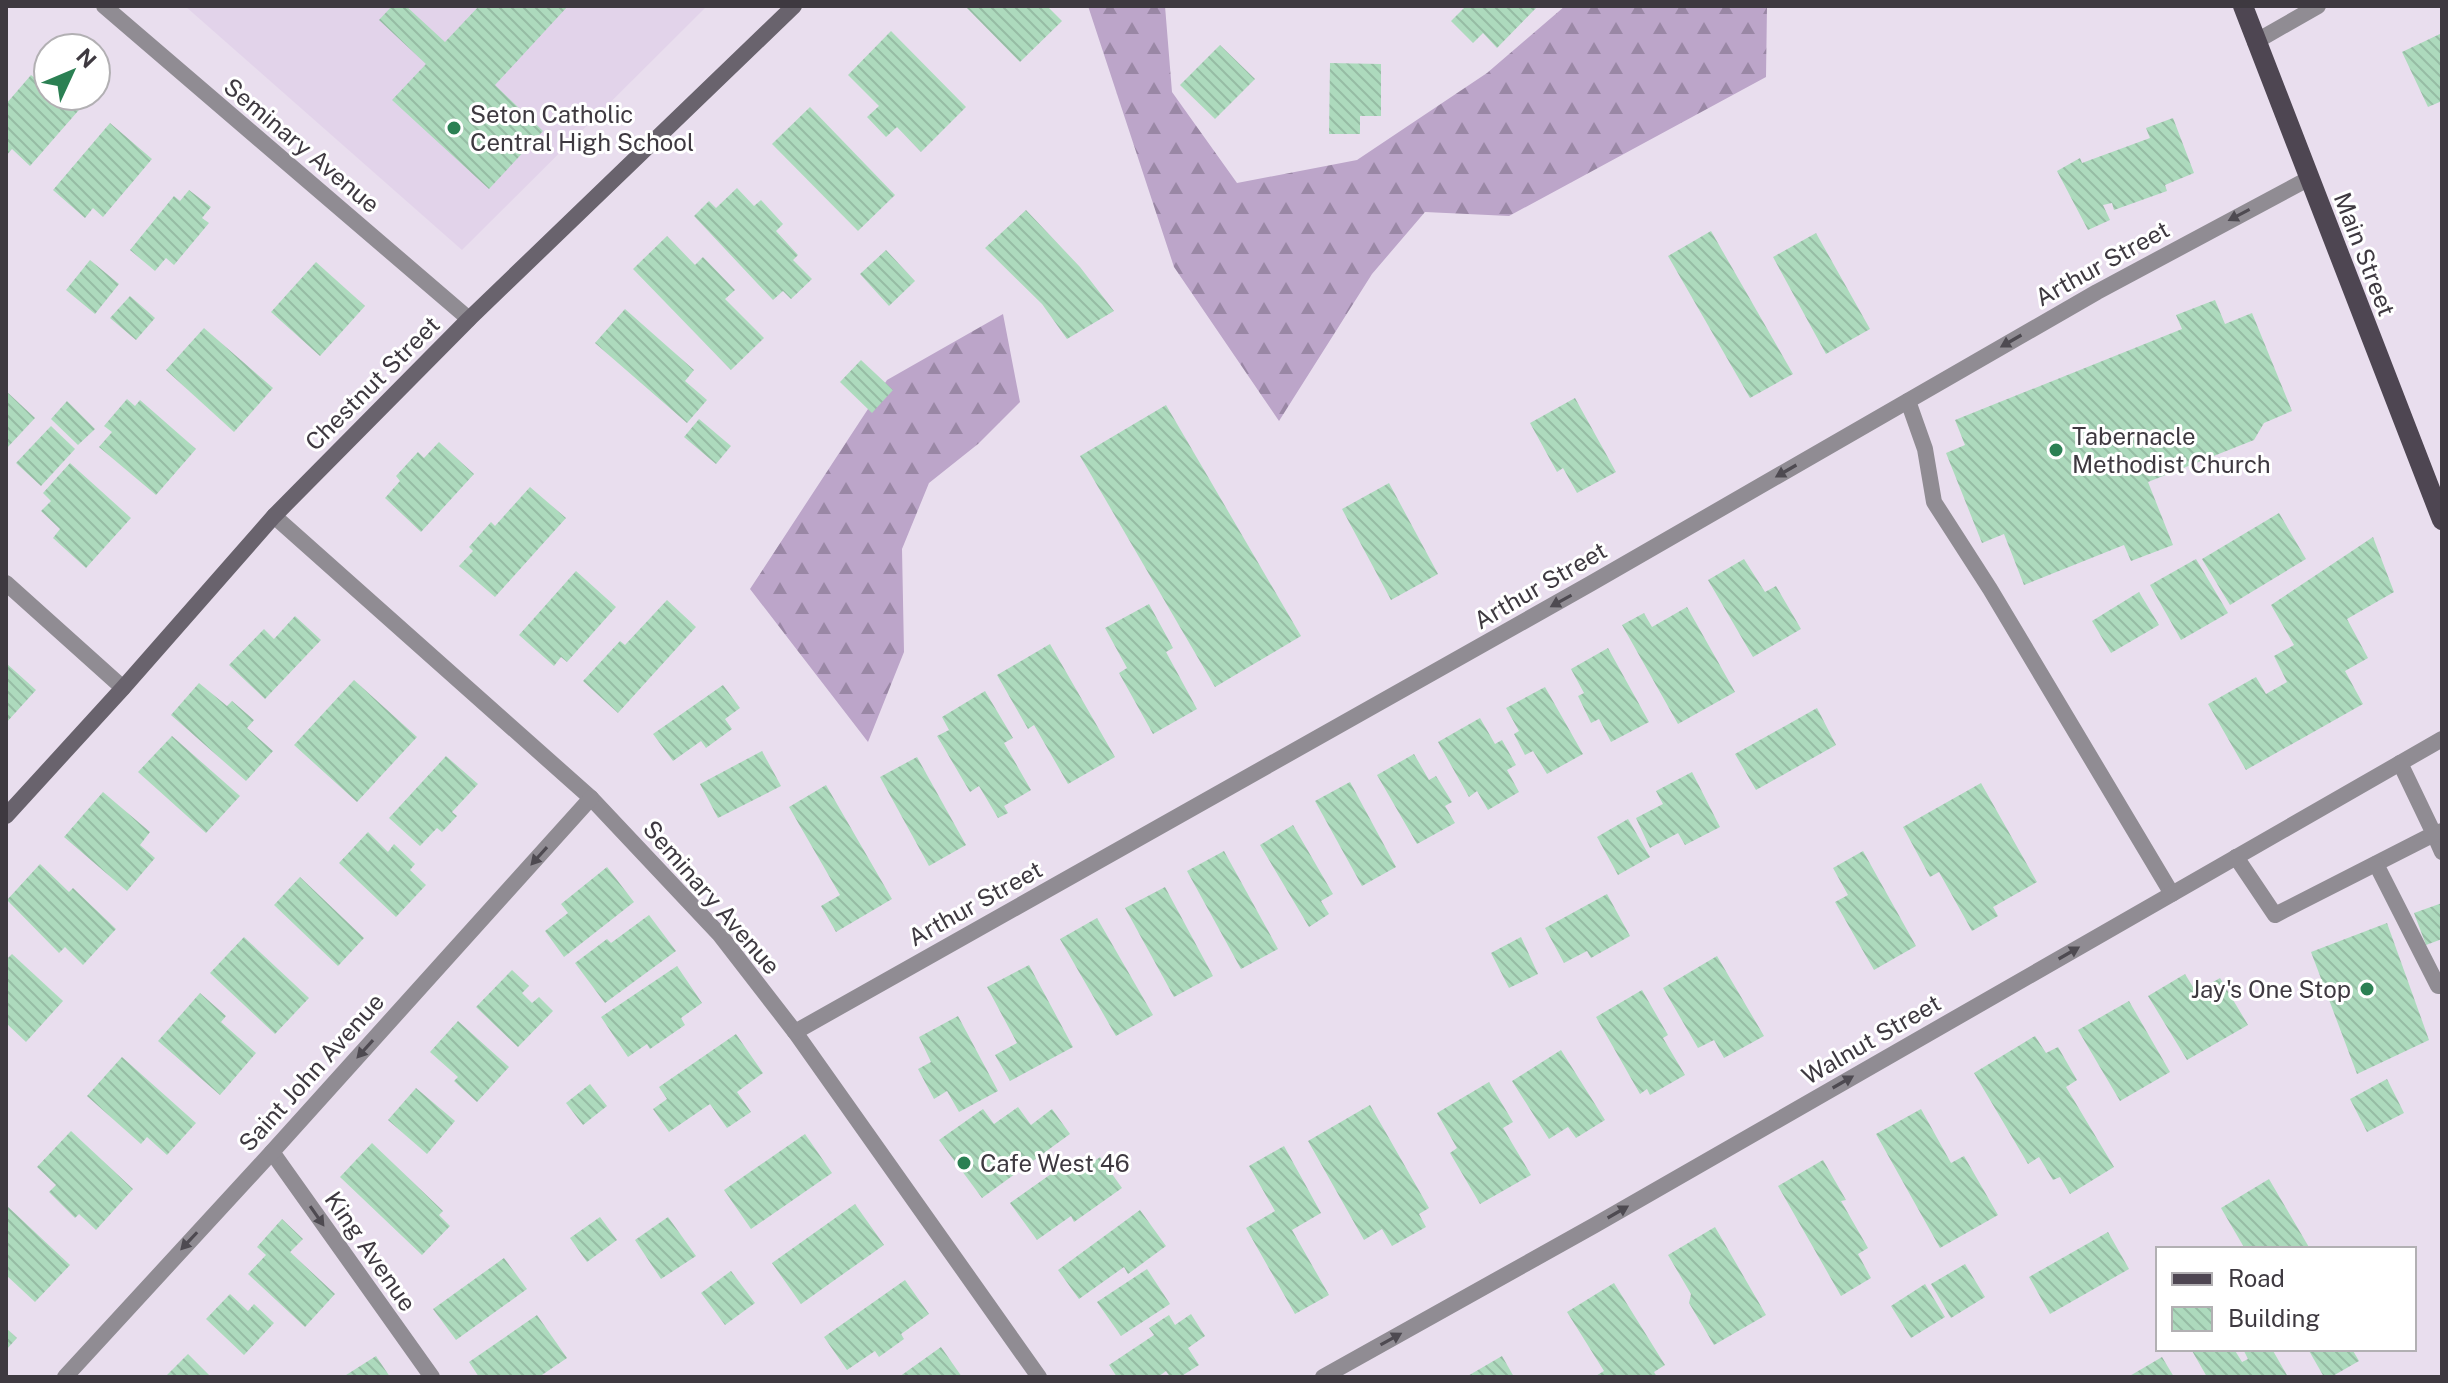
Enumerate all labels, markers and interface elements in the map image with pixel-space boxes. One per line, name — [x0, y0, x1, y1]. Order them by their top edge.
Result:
north arrow — [32, 32, 112, 112]
text: N — [71, 43, 102, 73]
street label: Seminary Avenue — [219, 72, 385, 218]
place label: Seton Catholic Central High School — [470, 100, 694, 156]
marker: Seton Catholic Central High School — [445, 119, 463, 137]
street label: Main Street — [2329, 188, 2401, 320]
one-way arrow — [2228, 208, 2250, 222]
street label: Arthur Street — [2030, 215, 2174, 311]
street label: Chestnut Street — [299, 310, 445, 456]
one-way arrow — [2000, 334, 2023, 348]
place label: Tabernacle Methodist Church — [2072, 422, 2271, 478]
marker: Tabernacle Methodist Church — [2047, 441, 2065, 459]
one-way arrow — [1775, 464, 1797, 478]
street label: Arthur Street — [1469, 536, 1611, 634]
one-way arrow — [1550, 593, 1572, 607]
street label: Seminary Avenue — [638, 814, 786, 980]
one-way arrow — [530, 846, 548, 865]
street label: Arthur Street — [903, 855, 1047, 951]
one-way arrow — [2058, 946, 2080, 960]
place label: Jay's One Stop — [2191, 975, 2351, 1003]
marker: Jay's One Stop — [2358, 980, 2376, 998]
street label: Saint John Avenue — [233, 987, 389, 1157]
street label: Walnut Street — [1797, 988, 1945, 1090]
one-way arrow — [356, 1040, 374, 1059]
one-way arrow — [1832, 1076, 1854, 1090]
place label: Cafe West 46 — [980, 1149, 1130, 1177]
marker: Cafe West 46 — [955, 1154, 973, 1172]
street label: King Avenue — [320, 1186, 422, 1316]
one-way arrow — [309, 1205, 324, 1226]
one-way arrow — [1607, 1205, 1629, 1219]
one-way arrow — [180, 1231, 199, 1250]
legend — [2156, 1247, 2416, 1351]
text: Road — [2228, 1264, 2285, 1292]
text: Building — [2228, 1304, 2320, 1332]
one-way arrow — [1380, 1332, 1402, 1346]

